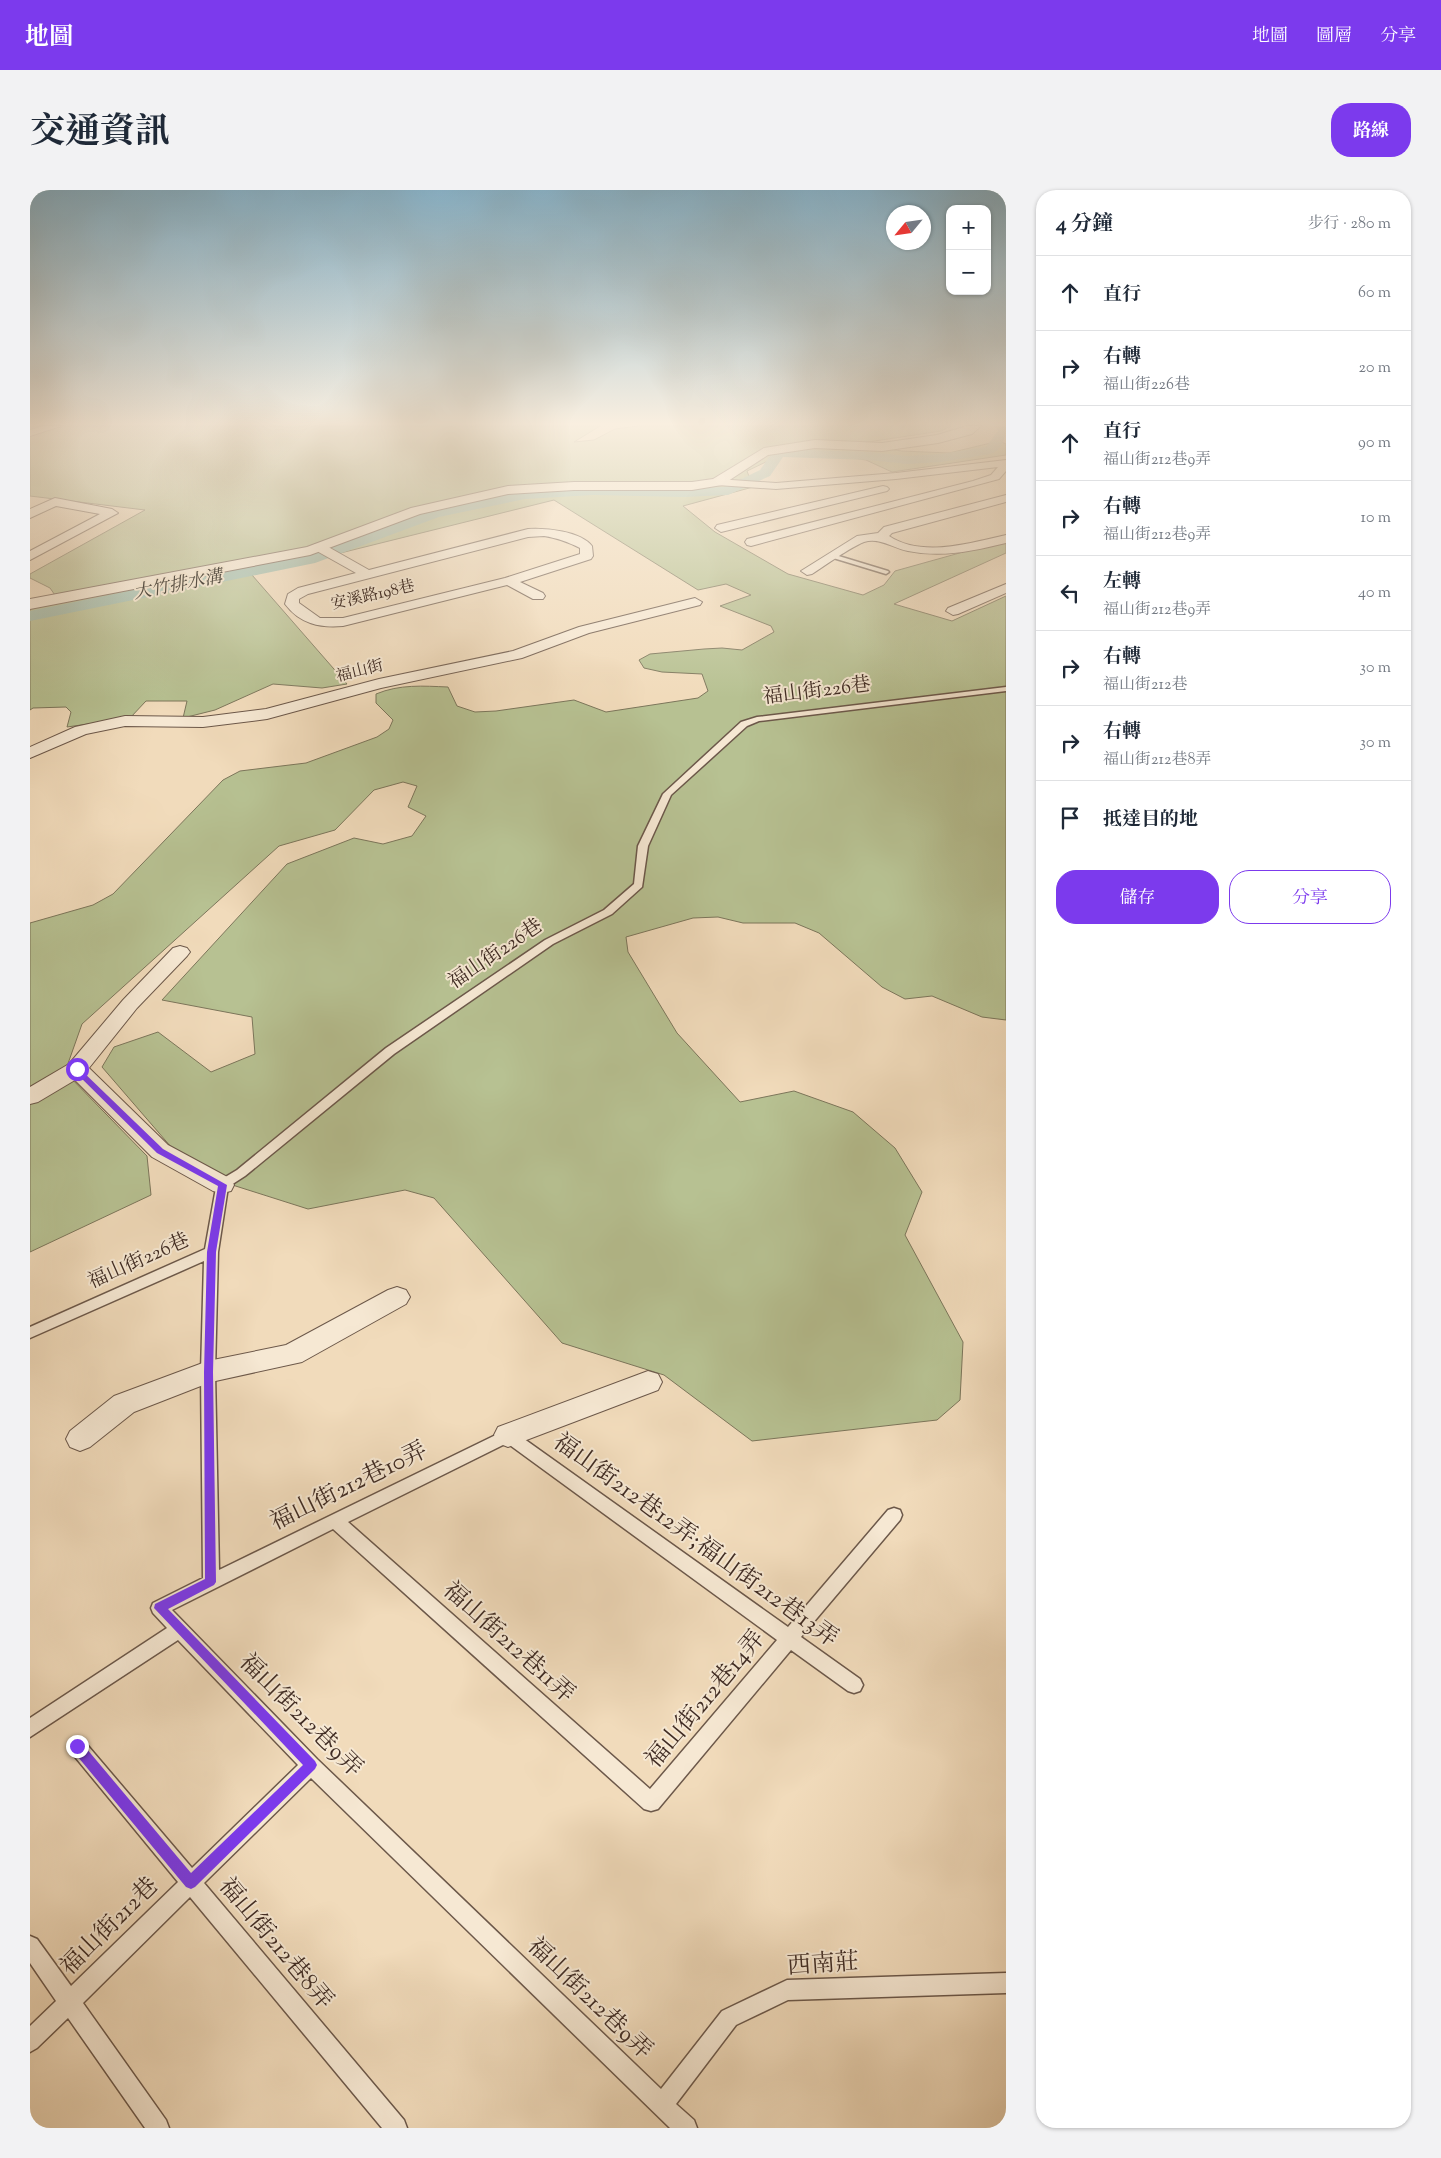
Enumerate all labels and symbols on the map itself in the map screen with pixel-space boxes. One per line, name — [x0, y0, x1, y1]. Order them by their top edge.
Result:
north arrow — [886, 205, 931, 250]
water label: 大竹排水溝 — [131, 564, 228, 607]
street label: 安溪路198巷 — [329, 575, 417, 617]
street label: 福山街 — [334, 655, 386, 689]
street label: 福山街226巷 — [761, 671, 873, 713]
street label: 福山街226巷 — [443, 913, 549, 997]
route start — [66, 1058, 89, 1081]
street label: 福山街226巷 — [83, 1227, 195, 1297]
street label: 福山街212巷12弄;福山街212巷13弄 — [546, 1426, 844, 1656]
street label: 福山街212巷10弄 — [265, 1434, 433, 1540]
street label: 福山街212巷11弄 — [435, 1575, 581, 1711]
street label: 福山街212巷14弄 — [638, 1624, 774, 1776]
street label: 福山街212巷9弄 — [231, 1647, 369, 1785]
route end — [66, 1735, 89, 1758]
street label: 福山街212巷 — [53, 1870, 167, 1984]
street label: 福山街212巷8弄 — [210, 1871, 340, 2017]
street label: 福山街212巷9弄 — [519, 1930, 659, 2068]
street label: 西南莊 — [786, 1946, 860, 1984]

